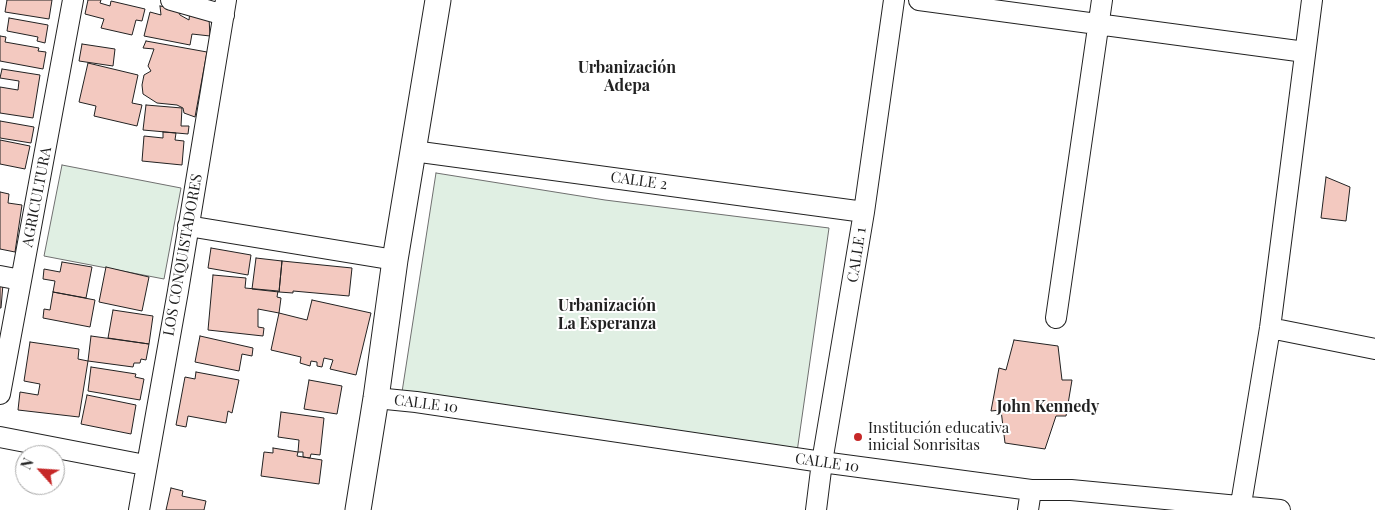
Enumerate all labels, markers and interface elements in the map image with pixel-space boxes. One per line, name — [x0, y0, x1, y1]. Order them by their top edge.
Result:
district label: Urbanización Adepa — [578, 58, 676, 96]
street label: AGRICULTURA — [18, 145, 56, 249]
street label: CALLE 2 — [609, 168, 669, 194]
street label: LOS CONQUISTADORES — [160, 172, 206, 338]
street label: CALLE 1 — [844, 226, 870, 284]
district label: Urbanización La Esperanza — [558, 296, 656, 334]
street label: CALLE 10 — [393, 391, 459, 417]
district label: John Kennedy — [997, 397, 1099, 417]
place label: Institución educativa inicial Sonrisitas — [868, 419, 1009, 454]
marker: Institución educativa inicial Sonrisitas — [852, 431, 864, 443]
north arrow — [15, 445, 65, 495]
street label: CALLE 10 — [794, 450, 860, 476]
text: N — [16, 455, 38, 472]

